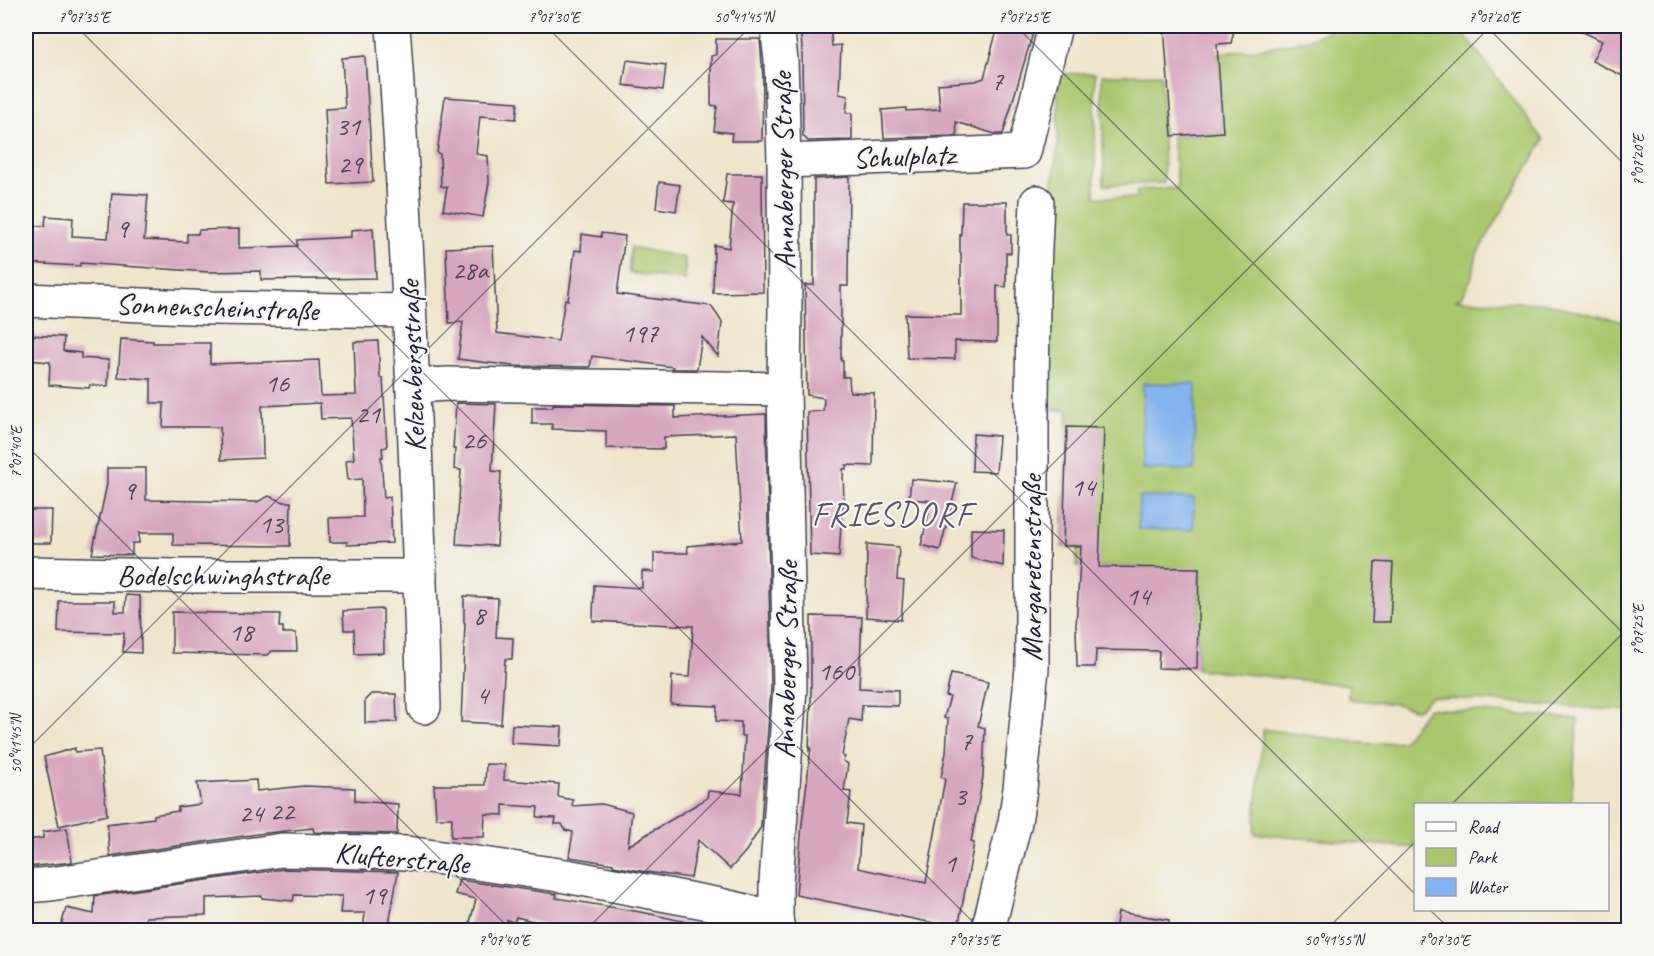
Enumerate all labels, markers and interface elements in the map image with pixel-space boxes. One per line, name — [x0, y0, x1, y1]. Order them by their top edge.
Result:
text: 7°07'35"E — [58, 8, 112, 27]
text: 7°07'30"E — [528, 8, 582, 27]
text: 50°41'45"N — [714, 8, 777, 27]
text: 7°07'25"E — [998, 8, 1052, 27]
text: 7°07'20"E — [1468, 8, 1522, 27]
house number: 7 — [991, 64, 1005, 98]
street label: Annaberger Straße — [762, 70, 804, 270]
house number: 31 — [336, 109, 362, 143]
text: 7°07'20"E — [1629, 132, 1648, 186]
street label: Schulplatz — [852, 135, 959, 177]
house number: 29 — [338, 147, 364, 181]
house number: 9 — [116, 211, 130, 245]
house number: 28a — [452, 253, 490, 287]
street label: Kelzenbergstraße — [390, 277, 434, 452]
street label: Sonnenscheinstraße — [115, 284, 321, 330]
house number: 197 — [622, 316, 660, 350]
house number: 16 — [265, 366, 290, 400]
house number: 21 — [356, 397, 382, 431]
house number: 26 — [462, 423, 487, 457]
text: 7°07'40"E — [7, 424, 26, 478]
house number: 14 — [1071, 470, 1098, 504]
street label: Margaretenstraße — [1012, 472, 1050, 661]
house number: 9 — [123, 473, 137, 507]
district label: FRIESDORF — [812, 493, 978, 535]
house number: 13 — [259, 507, 285, 541]
street label: Bodelschwinghstraße — [117, 556, 331, 594]
street label: Annaberger Straße — [765, 559, 807, 759]
house number: 14 — [1126, 579, 1153, 613]
house number: 8 — [473, 598, 488, 632]
text: 7°07'25"E — [1629, 602, 1648, 656]
house number: 18 — [229, 615, 256, 649]
house number: 160 — [818, 654, 856, 688]
house number: 4 — [476, 678, 491, 712]
text: 50°41'45"N — [7, 711, 26, 774]
house number: 7 — [960, 724, 974, 758]
house number: 3 — [954, 779, 968, 813]
house number: 22 — [270, 794, 296, 828]
house number: 24 — [239, 796, 266, 830]
legend — [1414, 803, 1609, 911]
text: Road — [1468, 816, 1501, 838]
street label: Klufterstraße — [333, 833, 473, 883]
house number: 1 — [944, 846, 958, 880]
text: Park — [1468, 846, 1498, 868]
text: Water — [1468, 876, 1509, 898]
house number: 19 — [362, 878, 388, 912]
text: 7°07'40"E — [478, 931, 532, 950]
text: 7°07'35"E — [948, 931, 1002, 950]
text: 50°41'55"N — [1304, 931, 1367, 950]
text: 7°07'30"E — [1418, 931, 1472, 950]

